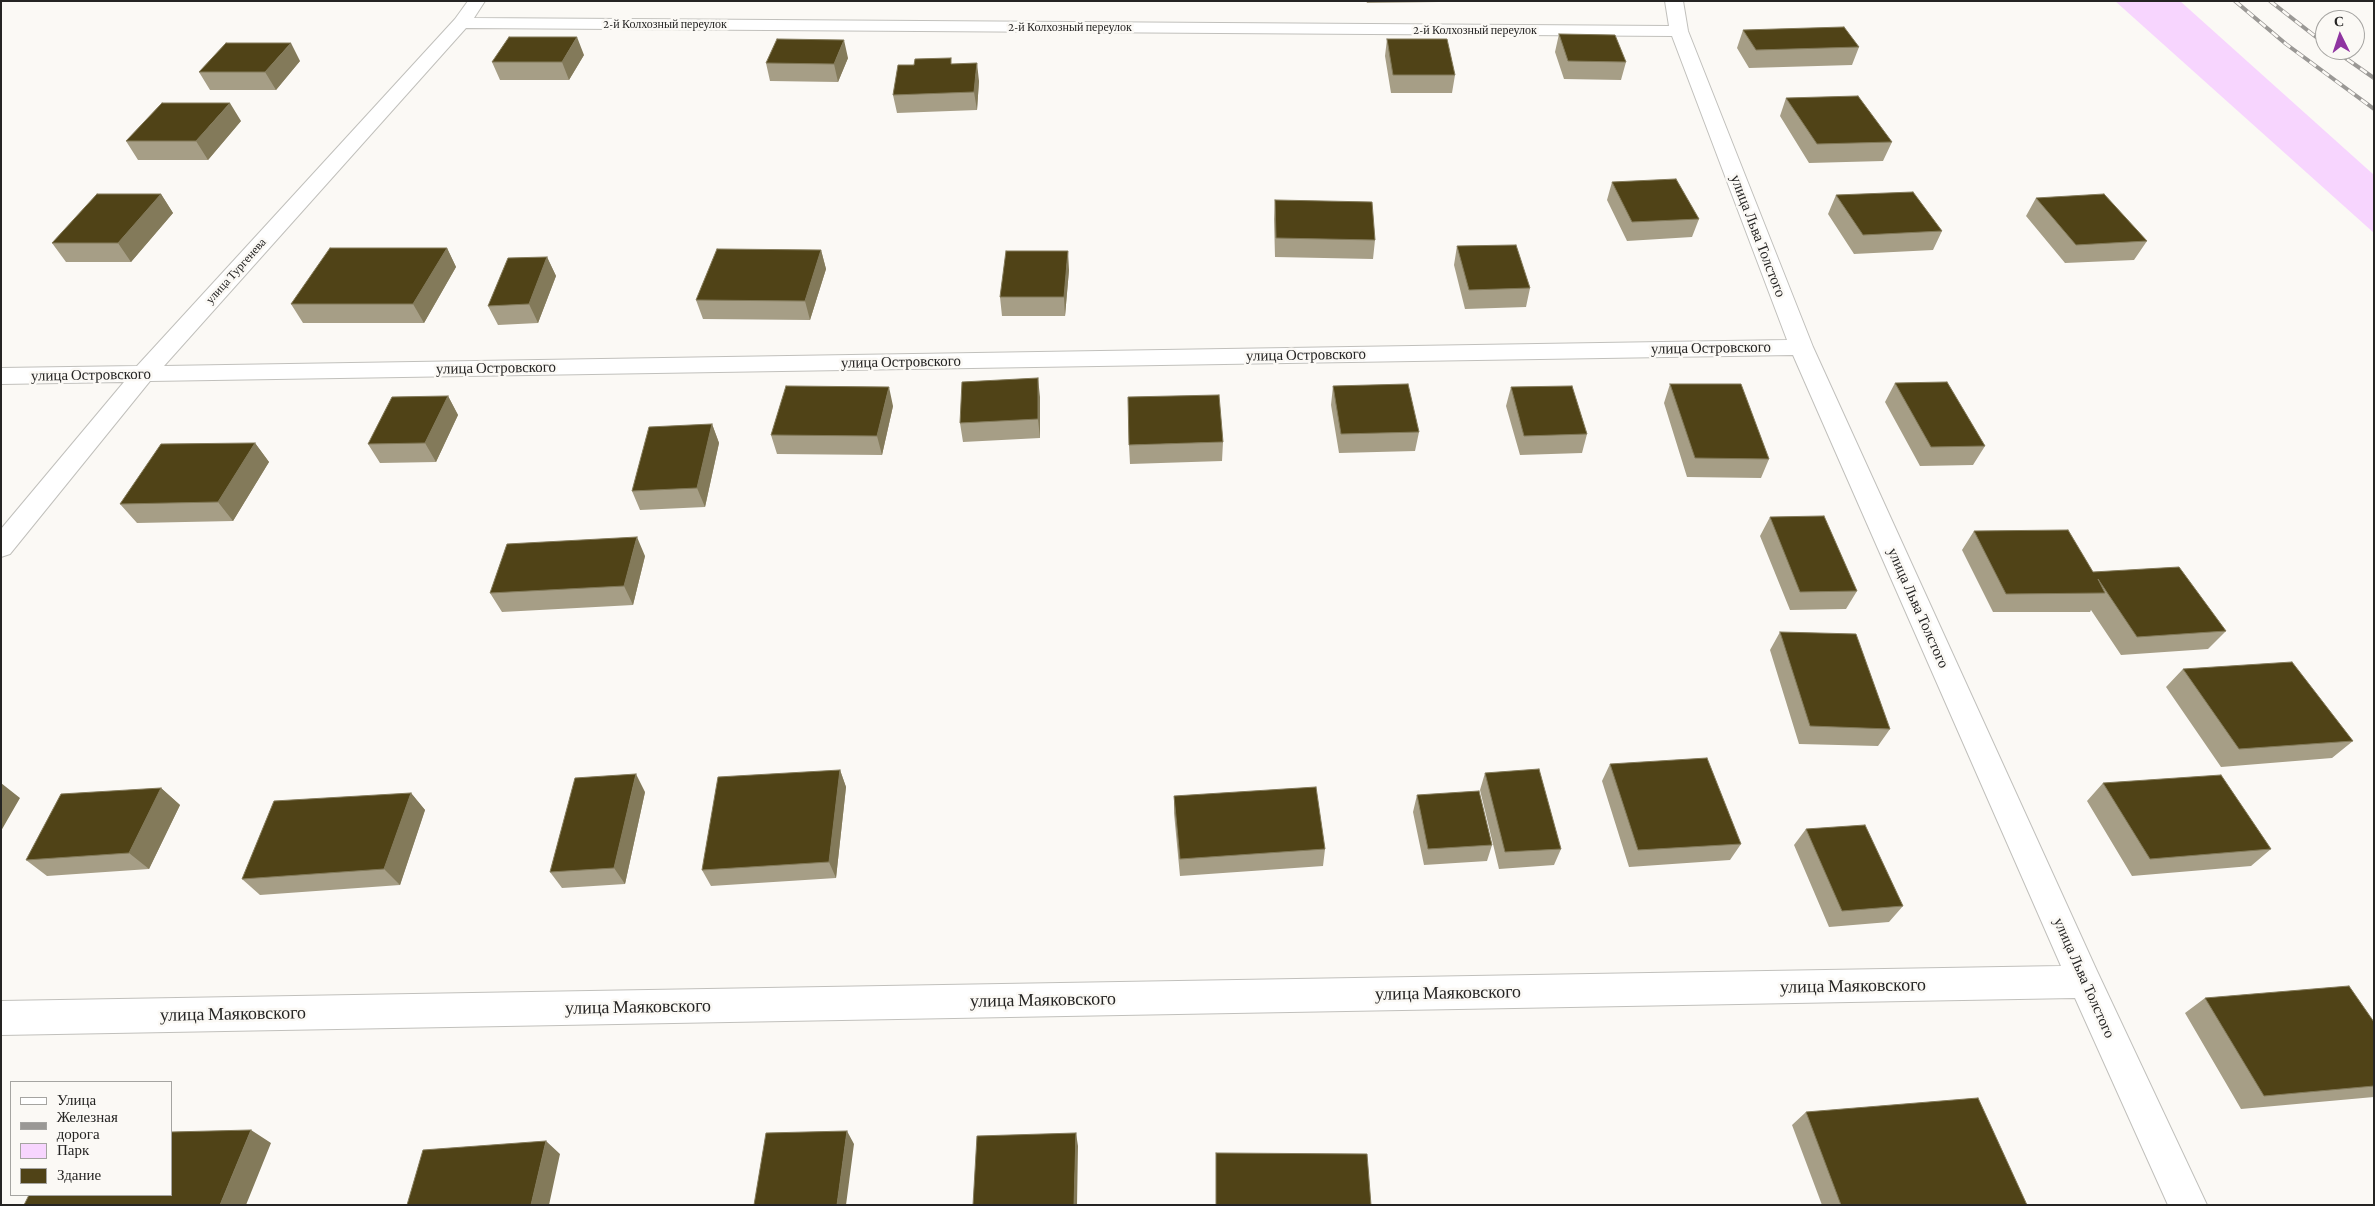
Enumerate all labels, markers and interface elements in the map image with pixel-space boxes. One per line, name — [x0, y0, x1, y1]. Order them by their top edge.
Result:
north arrow — [2315, 10, 2365, 60]
text: С — [2333, 13, 2345, 29]
street label: 2-й Колхозный переулок — [603, 17, 727, 31]
street label: 2-й Колхозный переулок — [1008, 20, 1132, 34]
street label: 2-й Колхозный переулок — [1413, 23, 1537, 37]
street label: улица Льва Толстого — [1726, 172, 1790, 300]
street label: улица Тургенева — [203, 235, 269, 307]
street label: улица Островского — [1651, 338, 1771, 358]
street label: улица Островского — [1246, 345, 1366, 365]
street label: улица Островского — [841, 352, 961, 372]
street label: улица Островского — [436, 358, 556, 378]
street label: улица Островского — [31, 365, 151, 385]
street label: улица Льва Толстого — [1883, 545, 1953, 671]
street label: улица Льва Толстого — [2049, 915, 2119, 1041]
street label: улица Маяковского — [1780, 974, 1926, 998]
street label: улица Маяковского — [1375, 981, 1521, 1005]
street label: улица Маяковского — [970, 988, 1116, 1012]
street label: улица Маяковского — [565, 995, 711, 1019]
street label: улица Маяковского — [160, 1002, 306, 1026]
legend — [10, 1081, 172, 1196]
text: Улица — [57, 1092, 96, 1108]
text: Железная дорога — [57, 1109, 118, 1142]
text: Парк — [57, 1142, 89, 1158]
text: Здание — [57, 1167, 101, 1183]

